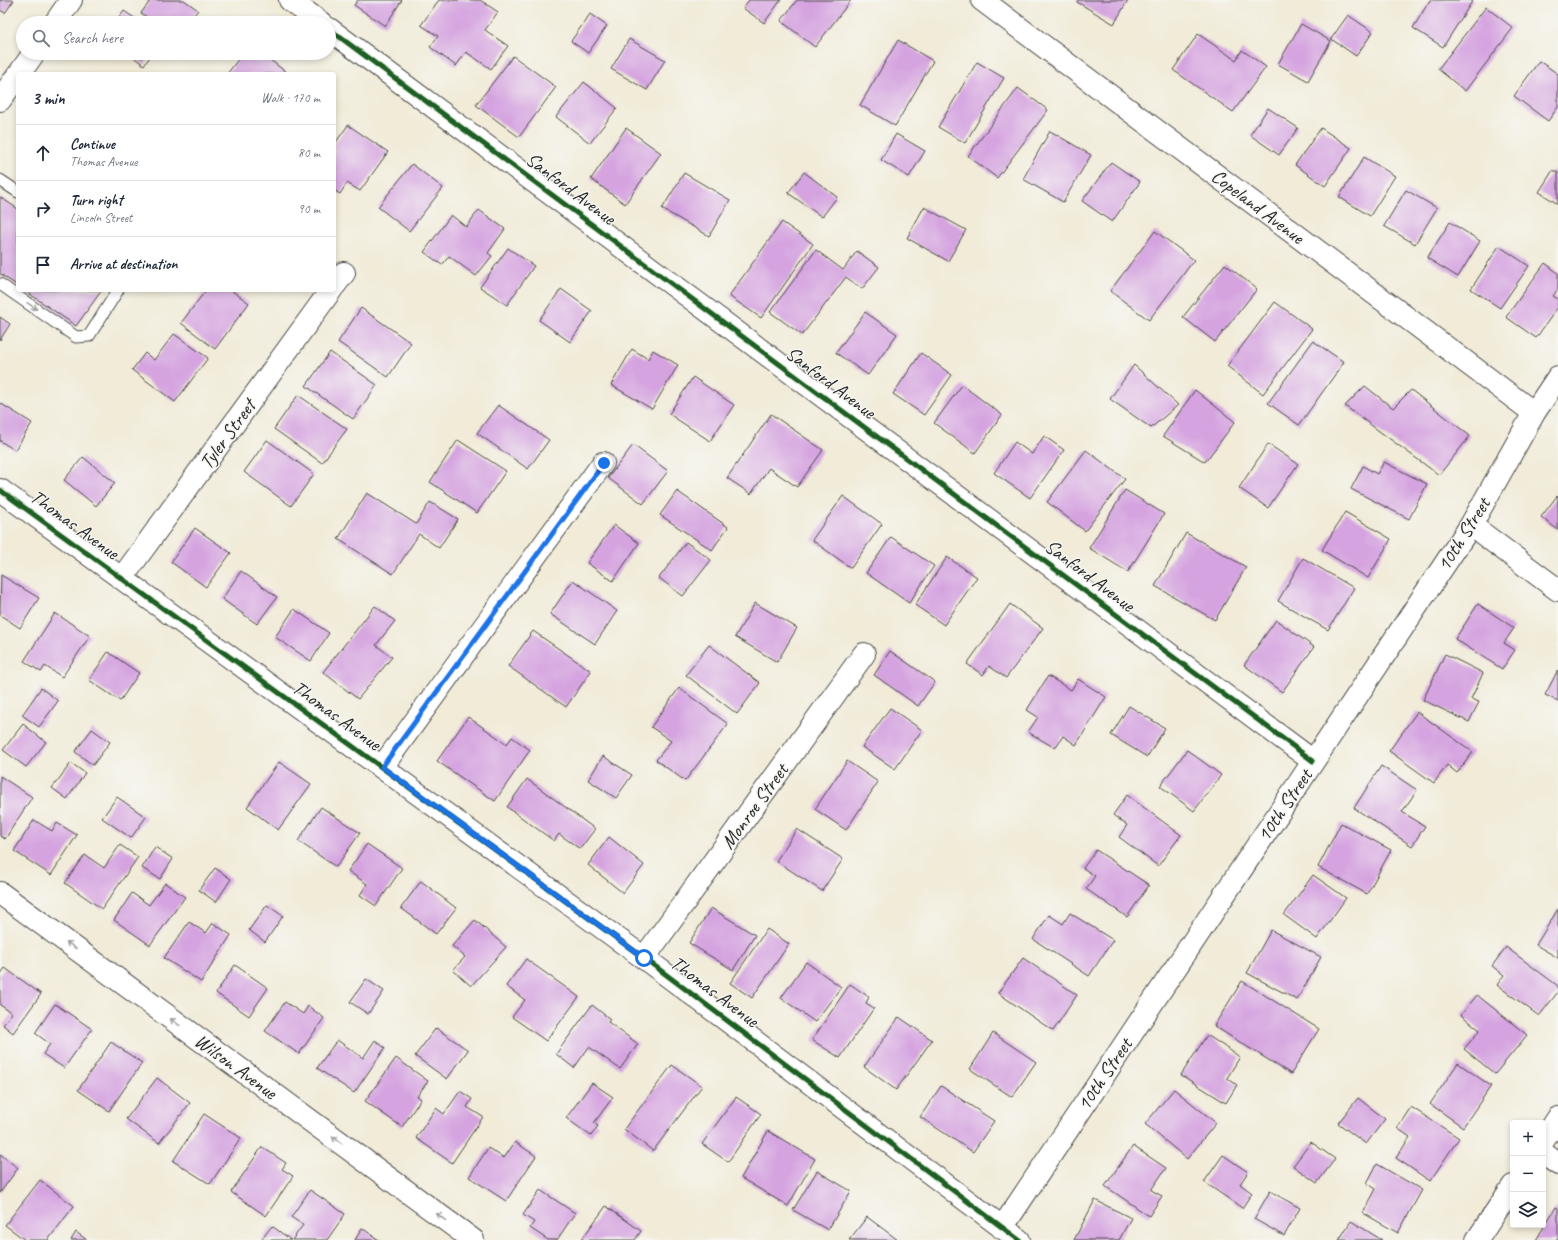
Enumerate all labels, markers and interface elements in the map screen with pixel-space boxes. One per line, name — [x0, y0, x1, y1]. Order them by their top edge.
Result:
search box — [16, 16, 336, 60]
icon: search — [30, 27, 52, 49]
text: Search here — [62, 29, 123, 48]
text: 3 min — [32, 88, 65, 109]
text: Walk · 170 m — [261, 90, 320, 106]
text: Continue — [70, 135, 115, 154]
icon: ahead — [32, 142, 54, 164]
text: 80 m — [298, 145, 320, 161]
street label: Sanford Avenue — [521, 146, 622, 231]
text: Thomas Avenue — [70, 154, 137, 170]
street label: Copeland Avenue — [1206, 163, 1310, 250]
text: Turn right — [70, 191, 123, 210]
icon: right — [32, 198, 54, 220]
text: 90 m — [298, 201, 320, 217]
text: Lincoln Street — [70, 210, 132, 226]
icon: arrive — [32, 254, 54, 276]
text: Arrive at destination — [70, 255, 177, 274]
one-way arrow — [26, 302, 37, 310]
street label: Sanford Avenue — [781, 340, 882, 425]
street label: Tyler Street — [194, 392, 263, 474]
route end — [595, 454, 613, 472]
street label: Thomas Avenue — [25, 484, 125, 566]
street label: 10th Street — [1431, 491, 1497, 576]
street label: Sanford Avenue — [1040, 533, 1141, 618]
street label: Thomas Avenue — [287, 675, 387, 757]
street label: Monroe Street — [715, 757, 795, 854]
street label: 10th Street — [1251, 762, 1319, 846]
one-way arrow — [65, 940, 76, 949]
route start — [635, 949, 653, 967]
street label: Thomas Avenue — [666, 950, 765, 1034]
one-way arrow — [170, 1017, 181, 1026]
street label: Wilson Avenue — [190, 1028, 283, 1106]
street label: 10th Street — [1071, 1031, 1139, 1115]
map controls — [1510, 1120, 1546, 1228]
button: + — [1510, 1120, 1546, 1156]
one-way arrow — [331, 1136, 342, 1144]
button: − — [1510, 1156, 1546, 1192]
button: layers — [1510, 1192, 1546, 1228]
one-way arrow — [436, 1213, 447, 1221]

